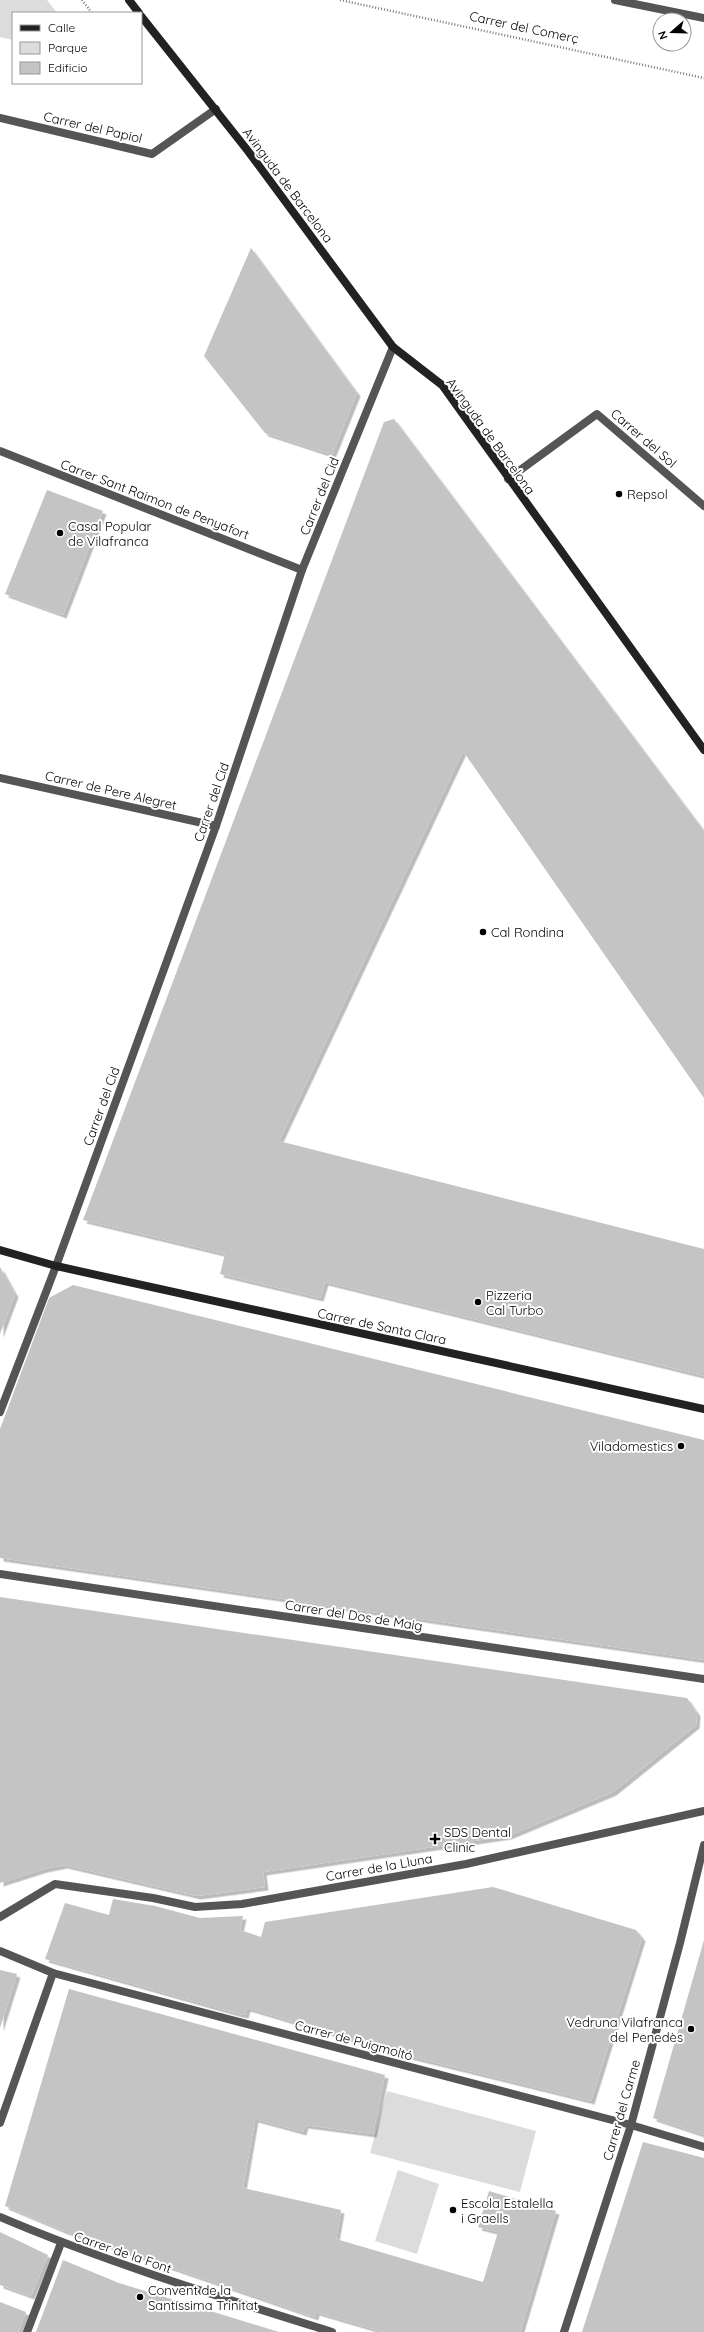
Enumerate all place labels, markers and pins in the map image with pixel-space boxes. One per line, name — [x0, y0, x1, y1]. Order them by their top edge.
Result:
place label: Repsol — [627, 486, 668, 502]
marker: Repsol — [614, 489, 624, 499]
place label: Casal Popular de Vilafranca — [68, 518, 152, 549]
marker: Casal Popular de Vilafranca — [55, 528, 65, 538]
place label: Cal Rondina — [491, 924, 564, 940]
marker: Cal Rondina — [478, 927, 488, 937]
place label: Pizzeria Cal Turbo — [486, 1287, 543, 1318]
marker: Pizzeria Cal Turbo — [473, 1297, 483, 1307]
place label: Viladomestics — [590, 1438, 673, 1454]
marker: Viladomestics — [676, 1441, 686, 1451]
place label: SDS Dental Clinic — [444, 1824, 511, 1855]
marker: SDS Dental Clinic — [429, 1833, 441, 1845]
place label: Vedruna Vilafranca del Penedès — [566, 2014, 683, 2045]
marker: Vedruna Vilafranca del Penedès — [686, 2024, 696, 2034]
place label: Escola Estalella i Graells — [461, 2195, 553, 2226]
marker: Escola Estalella i Graells — [448, 2205, 458, 2215]
place label: Convent de la Santíssima Trinitat — [148, 2282, 258, 2313]
marker: Convent de la Santíssima Trinitat — [135, 2292, 145, 2302]

